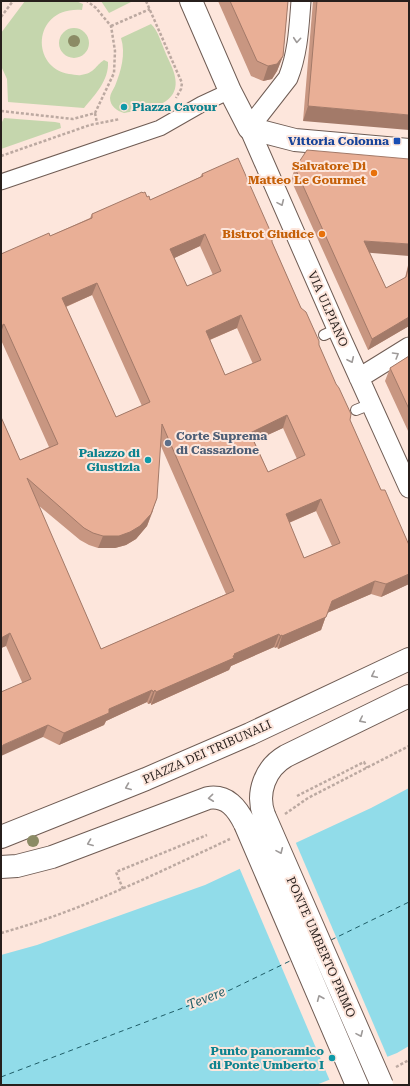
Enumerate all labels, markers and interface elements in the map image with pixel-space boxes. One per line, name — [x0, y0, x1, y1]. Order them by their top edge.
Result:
one-way arrow — [293, 37, 302, 43]
place label: Piazza Cavour — [132, 100, 218, 114]
marker: Piazza Cavour — [119, 102, 129, 112]
place label: Vittoria Colonna — [288, 134, 389, 148]
marker: Vittoria Colonna — [392, 136, 402, 146]
place label: Salvatore Di Matteo Le Gourmet — [248, 159, 366, 187]
marker: Salvatore Di Matteo Le Gourmet — [369, 168, 379, 178]
one-way arrow — [276, 198, 284, 206]
place label: Bistrot Giudice — [222, 227, 314, 241]
marker: Bistrot Giudice — [317, 229, 327, 239]
street label: VIA ULPIANO — [305, 269, 351, 349]
one-way arrow — [392, 353, 399, 360]
one-way arrow — [346, 355, 354, 363]
place label: Corte Suprema di Cassazione — [176, 429, 267, 457]
marker: Corte Suprema di Cassazione — [163, 438, 173, 448]
place label: Palazzo di Giustizia — [79, 446, 140, 474]
marker: Palazzo di Giustizia — [143, 455, 153, 465]
one-way arrow — [370, 670, 378, 678]
one-way arrow — [358, 715, 366, 723]
street label: PIAZZA DEI TRIBUNALI — [140, 717, 274, 787]
one-way arrow — [124, 782, 131, 790]
one-way arrow — [208, 793, 214, 802]
one-way arrow — [86, 838, 93, 846]
one-way arrow — [275, 848, 283, 855]
street label: PONTE UMBERTO PRIMO — [284, 874, 358, 1020]
water label: Tevere — [185, 983, 228, 1012]
one-way arrow — [316, 994, 324, 1001]
one-way arrow — [355, 1031, 363, 1038]
place label: Punto panoramico di Ponte Umberto I — [209, 1044, 324, 1072]
marker: Punto panoramico di Ponte Umberto I — [327, 1053, 337, 1063]

